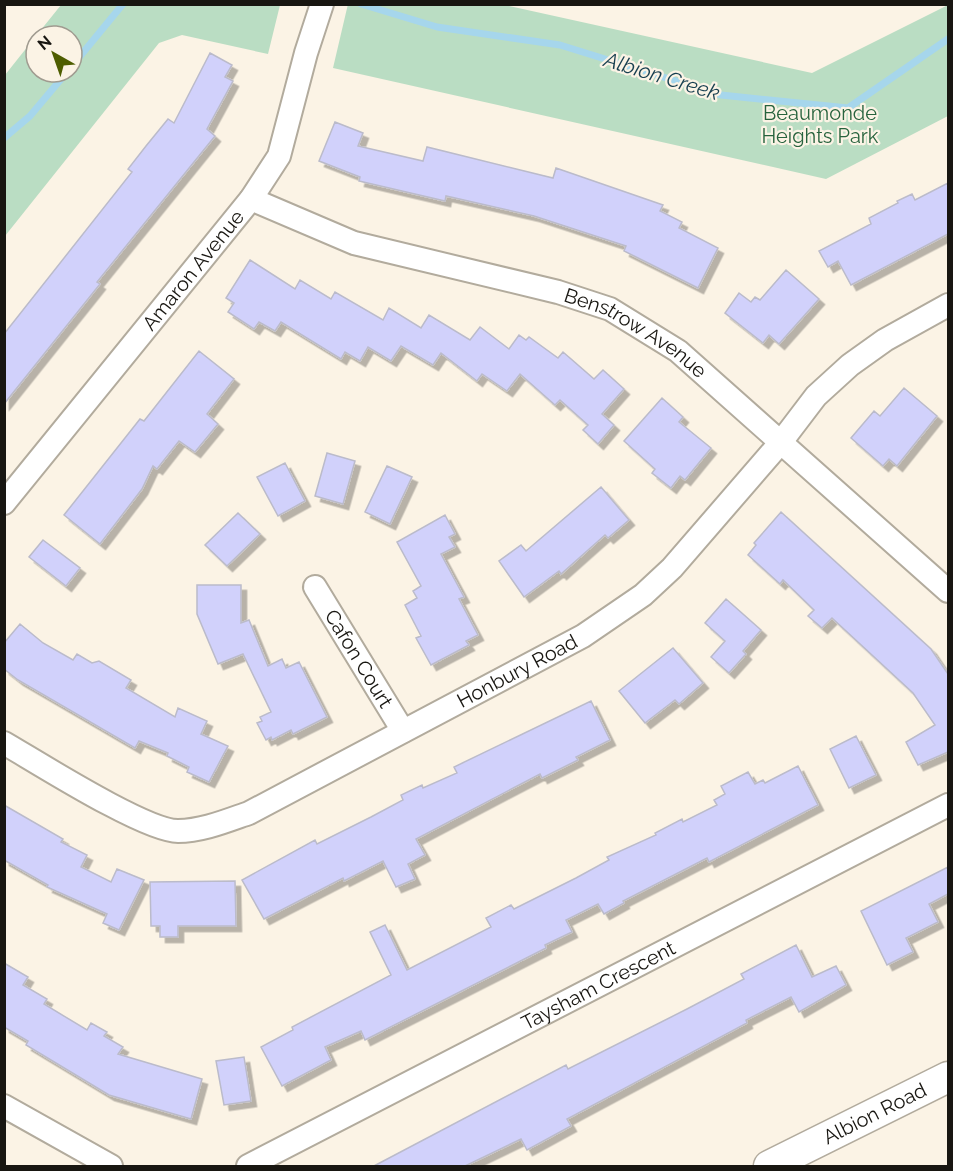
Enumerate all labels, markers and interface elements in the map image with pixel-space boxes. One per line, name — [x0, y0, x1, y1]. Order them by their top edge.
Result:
north arrow — [24, 24, 84, 84]
text: N — [34, 32, 55, 54]
water label: Albion Creek — [600, 46, 723, 105]
park label: Beaumonde Heights Park — [762, 101, 879, 148]
street label: Amaron Avenue — [137, 205, 249, 335]
street label: Benstrow Avenue — [561, 283, 712, 383]
street label: Cafon Court — [320, 605, 398, 712]
street label: Honbury Road — [453, 629, 581, 713]
street label: Taysham Crescent — [517, 936, 679, 1035]
street label: Albion Road — [819, 1078, 930, 1149]

